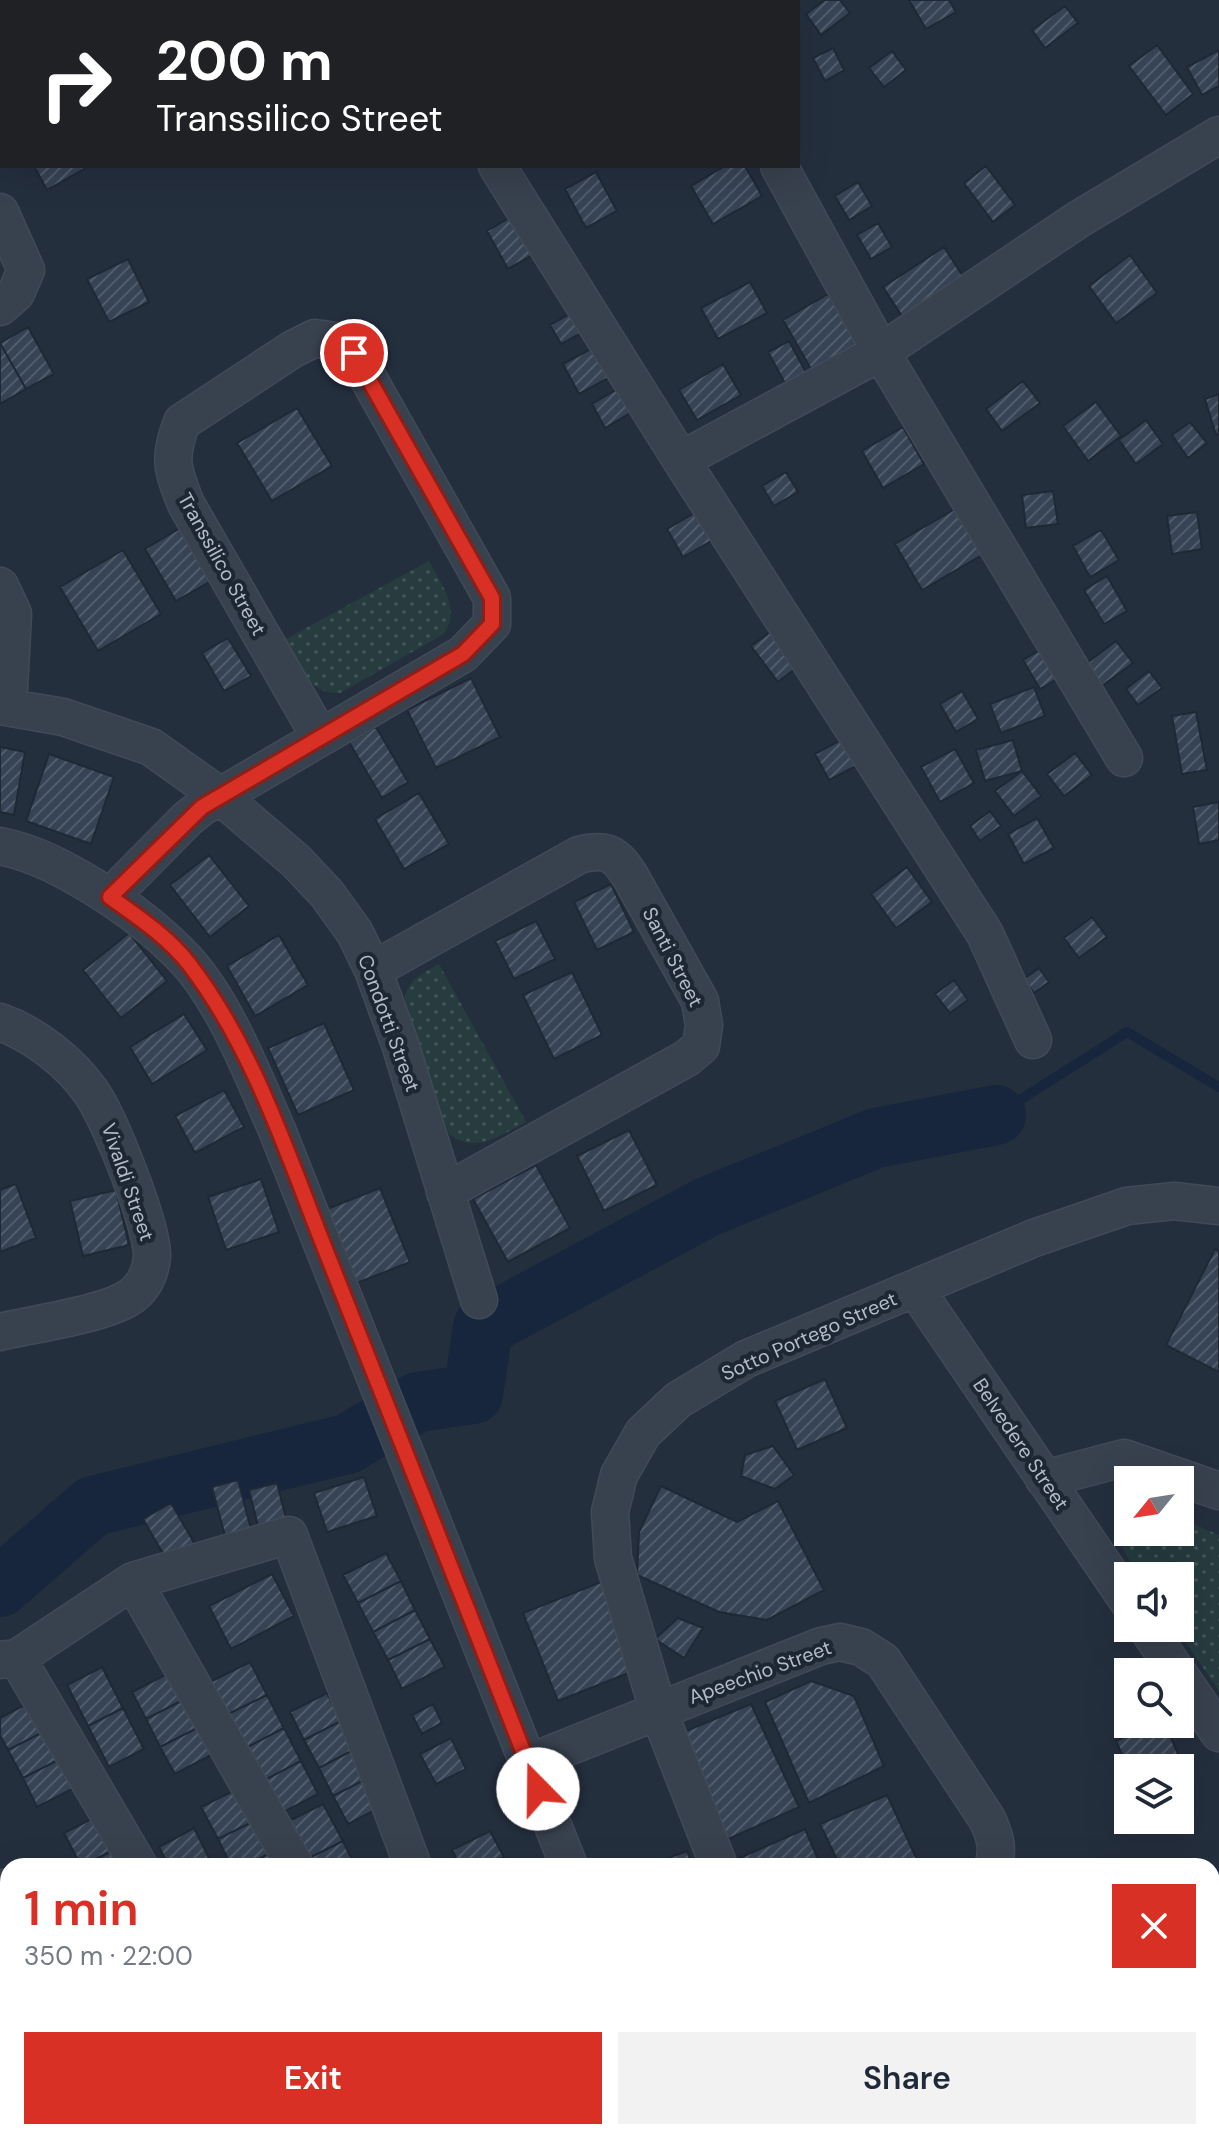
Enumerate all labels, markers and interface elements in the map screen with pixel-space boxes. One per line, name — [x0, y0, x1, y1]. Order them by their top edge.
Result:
text: 200 m — [156, 24, 333, 97]
icon: right — [24, 32, 128, 136]
text: Transsilico Street — [156, 95, 443, 142]
pin — [320, 319, 388, 387]
icon: arrive — [332, 331, 376, 375]
street label: Transsilico Street — [172, 488, 272, 640]
street label: Santi Street — [637, 903, 709, 1011]
street label: Condotti Street — [352, 951, 426, 1095]
street label: Vivaldi Street — [96, 1120, 160, 1244]
street label: Sotto Portego Street — [717, 1286, 901, 1386]
street label: Belvedere Street — [967, 1373, 1075, 1515]
north arrow — [1114, 1466, 1194, 1546]
map controls — [1114, 1466, 1194, 1834]
button: sound — [1114, 1562, 1194, 1642]
street label: Apeechio Street — [685, 1634, 835, 1710]
button: search — [1114, 1658, 1194, 1738]
position arrow — [496, 1747, 580, 1831]
button: layers — [1114, 1754, 1194, 1834]
text: 1 min — [24, 1877, 139, 1940]
button: close — [1112, 1884, 1196, 1968]
text: 350 m · 22:00 — [24, 1939, 193, 1973]
button: Exit — [24, 2032, 602, 2124]
button: Share — [618, 2032, 1196, 2124]

